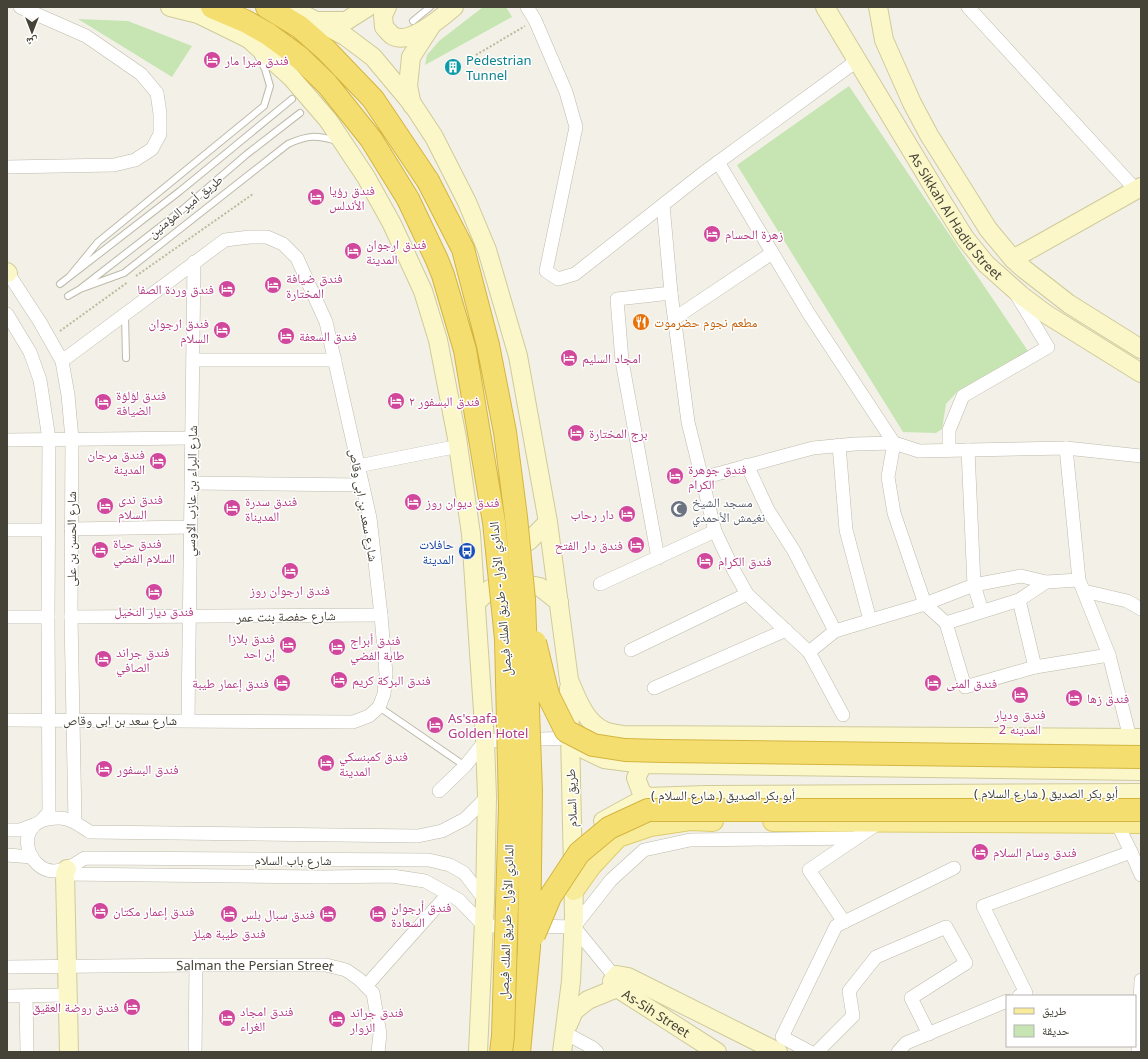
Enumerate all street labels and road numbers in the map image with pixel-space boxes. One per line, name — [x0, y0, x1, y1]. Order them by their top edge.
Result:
street label: As Sikkah Al Hadid Street — [905, 149, 1007, 284]
street label: طريق أمير المؤمنين — [144, 170, 226, 242]
street label: شارع البراء بن عازب الاوسي — [181, 425, 203, 557]
street label: شارع سعد بن ابى وقاص — [344, 447, 383, 563]
street label: شارع الحسن بن على — [62, 491, 81, 587]
street label: الدائري الأول - طريق الملك فيصل — [484, 521, 518, 677]
street label: شارع حفصة بنت عمر — [235, 606, 336, 627]
street label: شارع سعد بن ابى وقاص — [63, 711, 177, 730]
street label: طريق السلام — [561, 768, 581, 828]
street label: ( شارع السلام ) أبو بكر الصديق — [974, 784, 1118, 803]
street label: ( شارع السلام ) أبو بكر الصديق — [651, 786, 795, 805]
street label: الدائري الأول - طريق الملك فيصل — [494, 844, 520, 1000]
street label: شارع باب السلام — [254, 851, 332, 870]
street label: Salman the Persian Street — [176, 956, 336, 976]
street label: As-Sih Street — [619, 985, 694, 1042]

